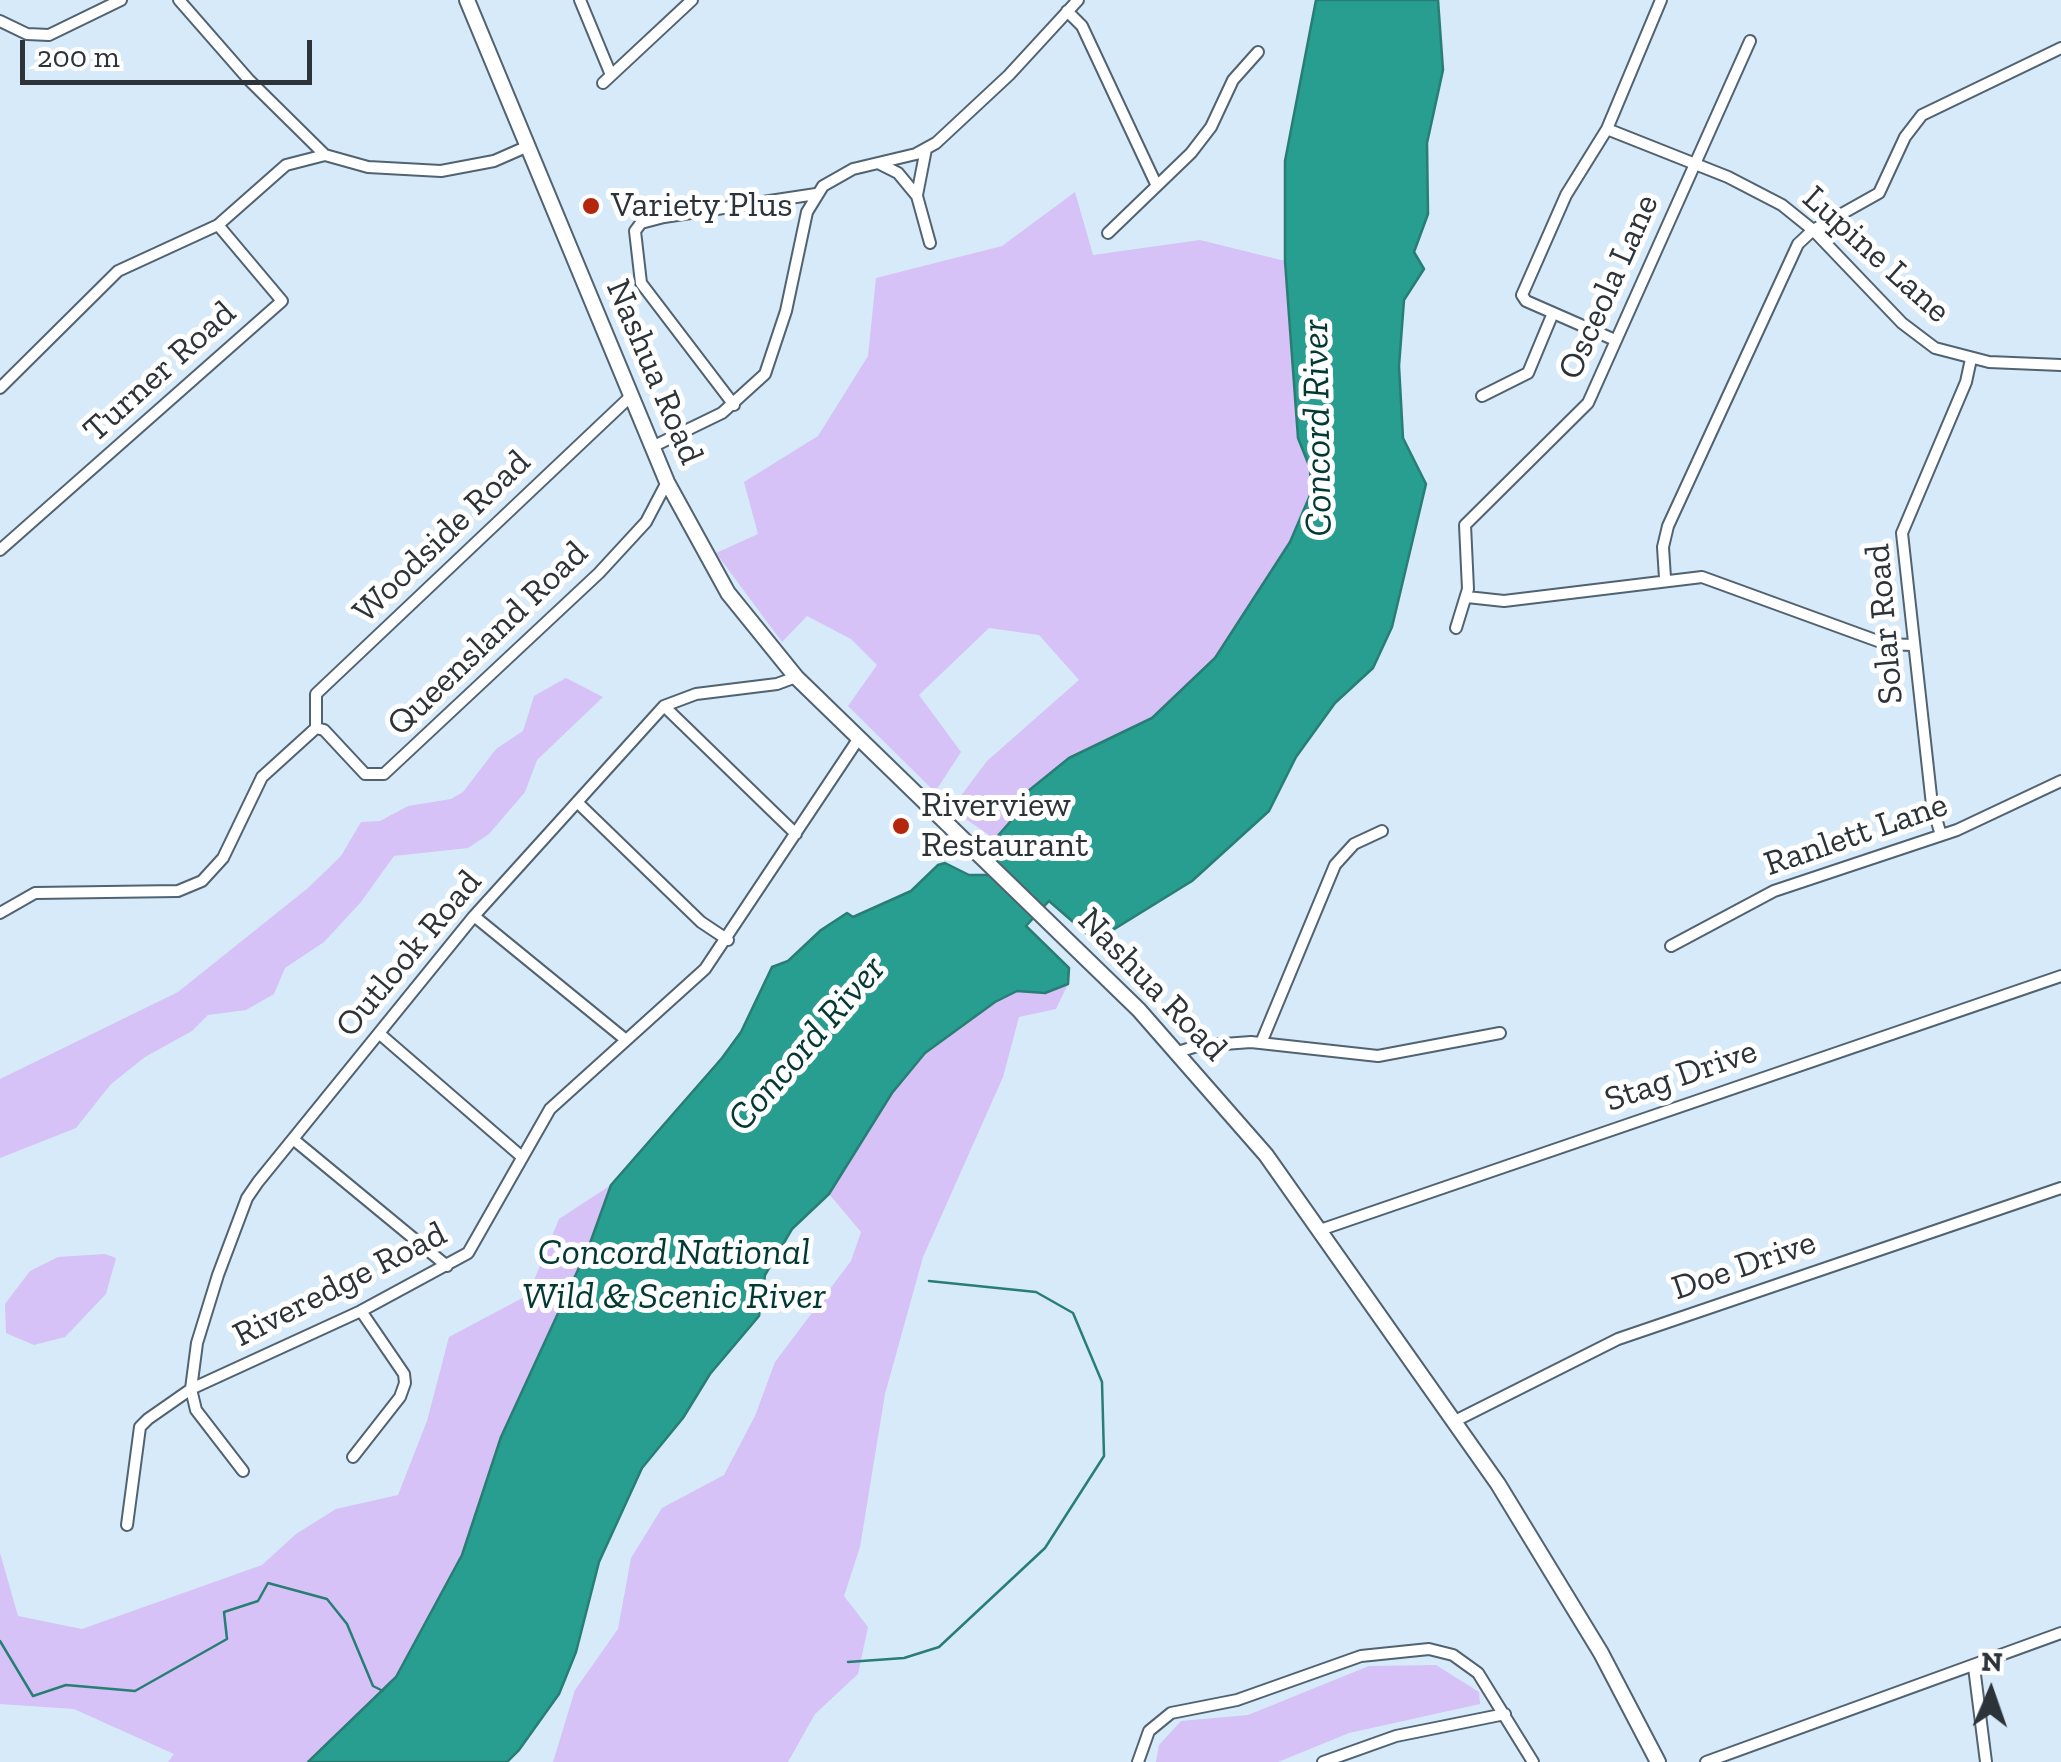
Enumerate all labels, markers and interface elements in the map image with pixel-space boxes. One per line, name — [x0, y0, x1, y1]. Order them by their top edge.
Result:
scale bar — [25, 20, 318, 82]
text: 200 m — [37, 39, 120, 75]
street label: Lupine Lane — [1793, 178, 1959, 332]
place label: Variety Plus — [611, 185, 793, 227]
street label: Osceola Lane — [1550, 188, 1668, 386]
marker: Variety Plus — [580, 195, 602, 217]
street label: Nashua Road — [596, 273, 712, 471]
street label: Turner Road — [75, 293, 245, 451]
water label: Concord River — [1293, 319, 1343, 537]
street label: Woodside Road — [345, 442, 539, 632]
street label: Queensland Road — [379, 533, 597, 745]
street label: Solar Road — [1857, 542, 1913, 706]
street label: Ranlett Lane — [1759, 784, 1953, 886]
place label: Riverview Restaurant — [921, 785, 1088, 867]
marker: Riverview Restaurant — [890, 815, 912, 837]
street label: Outlook Road — [327, 862, 491, 1046]
street label: Nashua Road — [1069, 900, 1235, 1070]
water label: Concord River — [719, 947, 895, 1141]
street label: Stag Drive — [1599, 1030, 1763, 1122]
street label: Riveredge Road — [226, 1213, 454, 1357]
street label: Doe Drive — [1667, 1222, 1821, 1310]
water label: Concord National Wild & Scenic River — [522, 1230, 826, 1320]
north arrow — [1941, 1642, 2041, 1742]
text: N — [1981, 1645, 2003, 1678]

